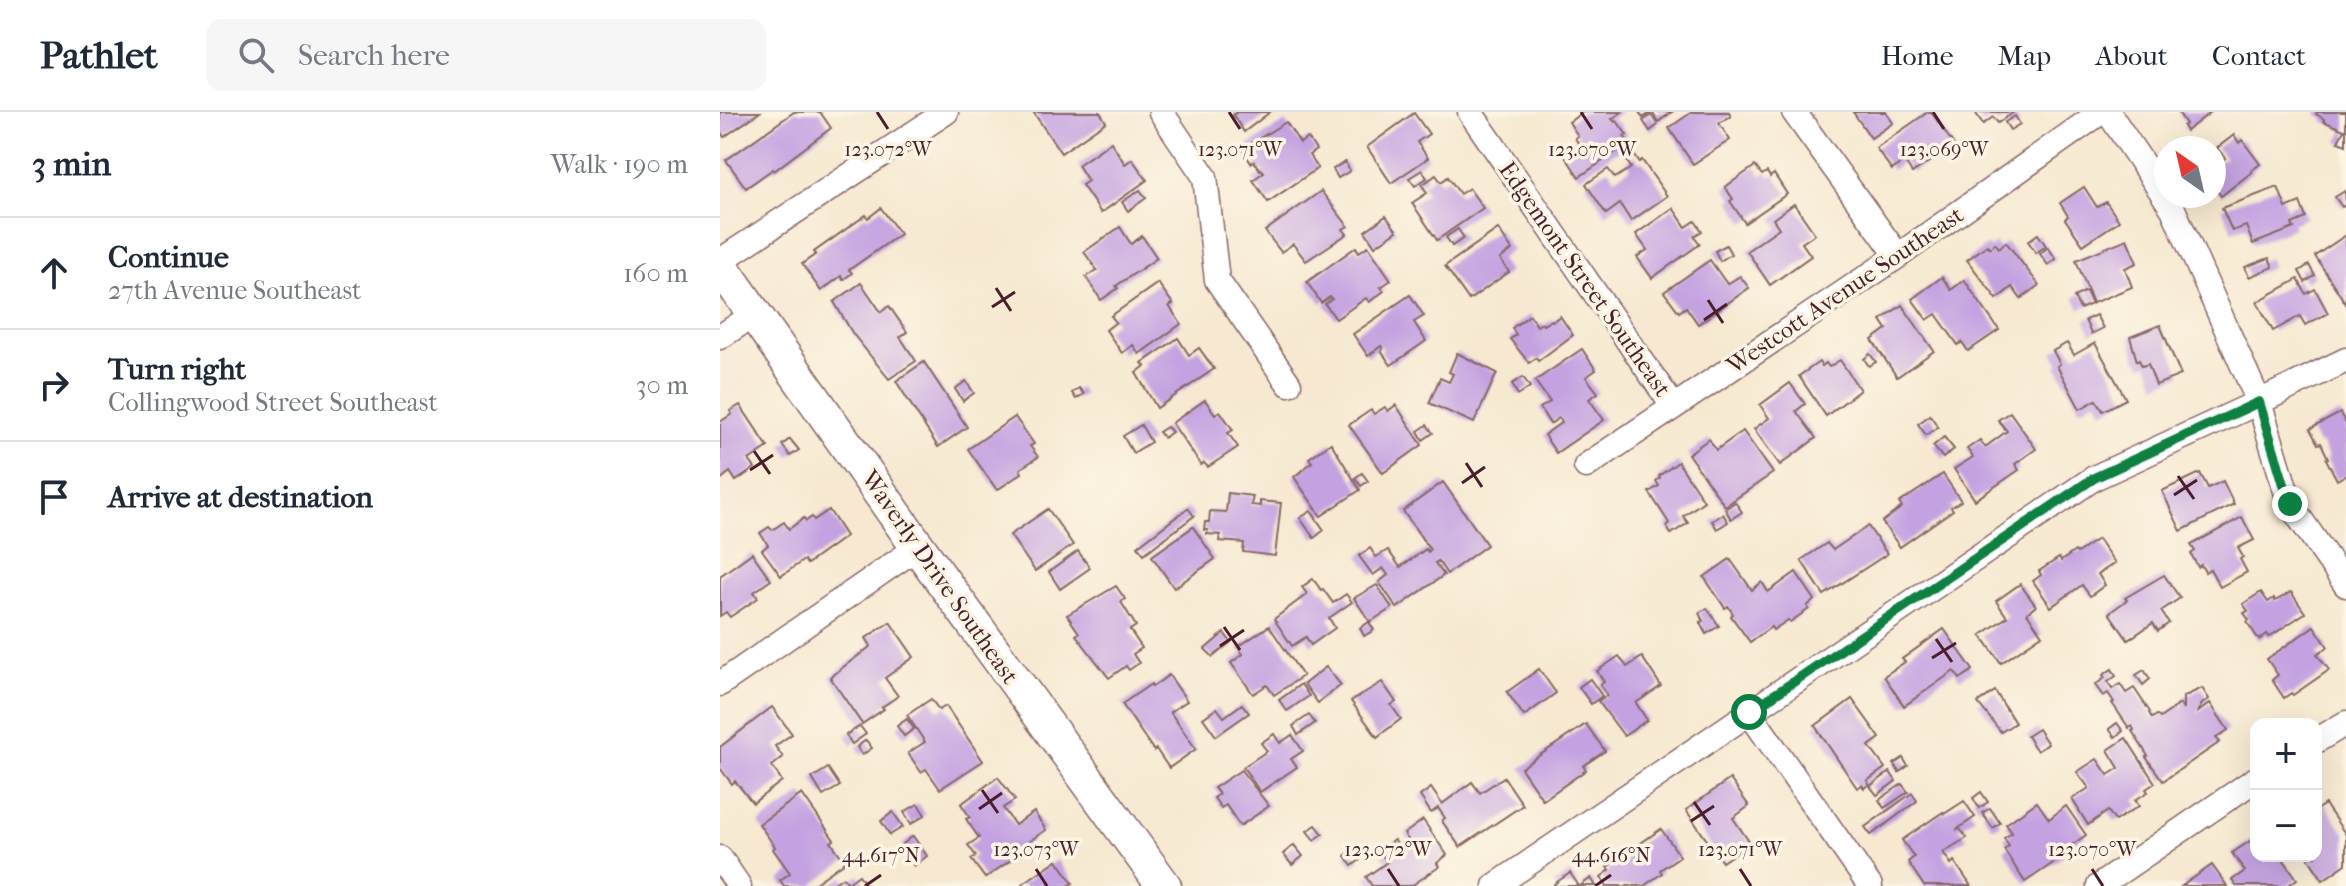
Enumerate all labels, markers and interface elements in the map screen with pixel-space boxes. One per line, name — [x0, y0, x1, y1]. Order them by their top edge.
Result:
search box — [206, 19, 766, 91]
text: Pathlet — [40, 33, 158, 78]
icon: search — [234, 33, 278, 77]
text: Search here — [298, 38, 450, 73]
text: Home — [1881, 39, 1954, 72]
text: Map — [1998, 39, 2051, 72]
text: About — [2095, 39, 2168, 72]
text: Contact — [2212, 39, 2306, 72]
north arrow — [2154, 136, 2226, 208]
text: 123.072°W — [844, 138, 933, 161]
text: 123.071°W — [1198, 138, 1283, 161]
text: 123.070°W — [1548, 138, 1637, 161]
text: 123.069°W — [1900, 138, 1990, 161]
text: 3 min — [32, 144, 111, 184]
text: Walk · 190 m — [551, 149, 688, 180]
street label: Edgemont Street Southeast — [1493, 156, 1677, 402]
street label: Westcott Avenue Southeast — [1721, 200, 1969, 380]
text: Continue — [108, 240, 229, 275]
icon: ahead — [32, 251, 76, 295]
text: 160 m — [623, 258, 688, 289]
text: 27th Avenue Southeast — [108, 275, 361, 306]
text: Turn right — [108, 352, 246, 387]
icon: right — [32, 363, 76, 407]
text: 30 m — [636, 370, 688, 401]
text: Collingwood Street Southeast — [108, 387, 438, 418]
street label: Waverly Drive Southeast — [855, 464, 1025, 689]
icon: arrive — [32, 475, 76, 519]
text: Arrive at destination — [108, 480, 373, 515]
route end — [2272, 486, 2308, 522]
route start — [1731, 694, 1767, 730]
map controls — [2250, 718, 2322, 862]
button: + — [2250, 718, 2322, 790]
button: − — [2250, 790, 2322, 862]
text: 123.073°W — [993, 838, 1080, 861]
text: 123.072°W — [1344, 838, 1433, 861]
text: 123.071°W — [1698, 838, 1783, 861]
text: 123.070°W — [2048, 838, 2137, 861]
text: 44.617°N — [842, 844, 920, 867]
text: 44.616°N — [1571, 844, 1651, 867]

